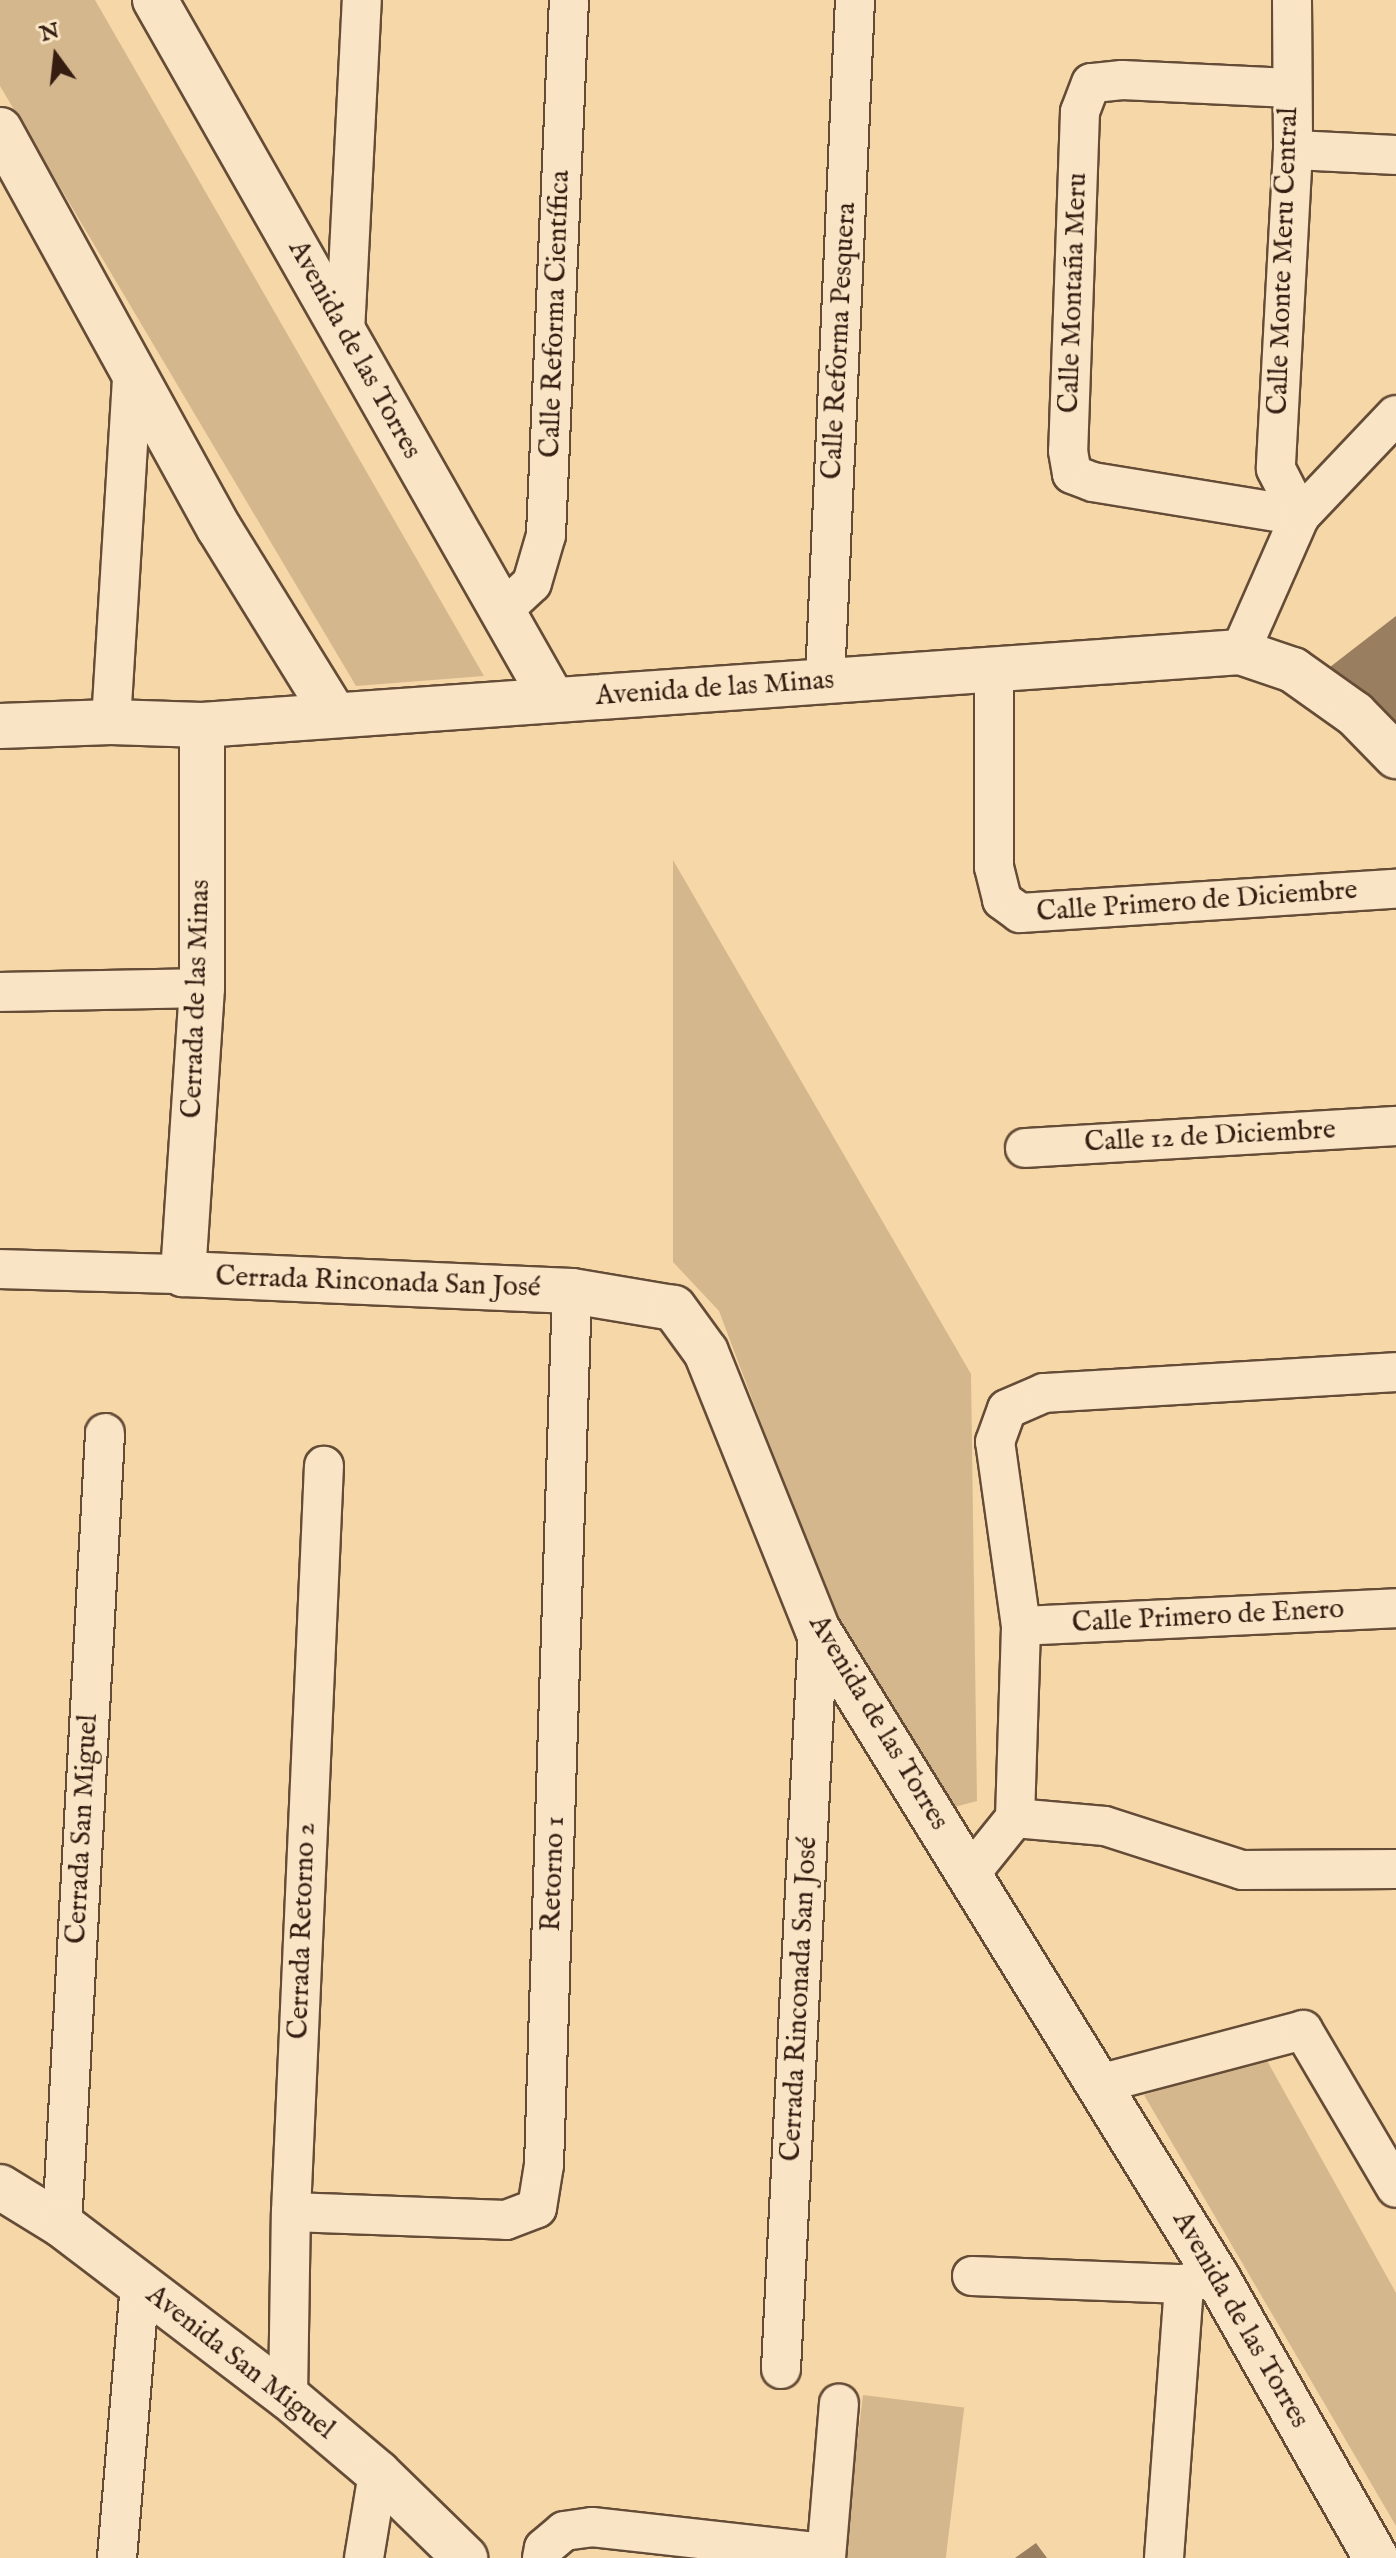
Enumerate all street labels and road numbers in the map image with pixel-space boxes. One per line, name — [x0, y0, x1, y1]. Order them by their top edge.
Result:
street label: Calle Monte Meru Central — [1262, 107, 1306, 415]
street label: Calle Reforma Científica — [534, 170, 578, 458]
street label: Calle Montaña Meru — [1053, 172, 1095, 414]
street label: Calle Reforma Pesquera — [816, 202, 864, 480]
street label: Avenida de las Torres — [280, 235, 428, 465]
street label: Avenida de las Minas — [595, 664, 835, 714]
street label: Calle Primero de Diciembre — [1035, 874, 1359, 930]
street label: Cerrada de las Minas — [176, 879, 218, 1119]
street label: Calle 12 de Diciembre — [1084, 1114, 1336, 1160]
street label: Cerrada Rinconada San José — [215, 1261, 541, 1305]
street label: Calle Primero de Enero — [1071, 1593, 1345, 1641]
street label: Avenida de las Torres — [801, 1609, 955, 1837]
street label: Cerrada San Miguel — [60, 1713, 106, 1945]
street label: Retorno 1 — [535, 1816, 573, 1932]
street label: Cerrada Retorno 2 — [282, 1822, 324, 2040]
street label: Cerrada Rinconada San José — [775, 1836, 825, 2162]
street label: Avenida de las Torres — [1164, 2206, 1316, 2434]
street label: Avenida San Miguel — [139, 2279, 341, 2447]

